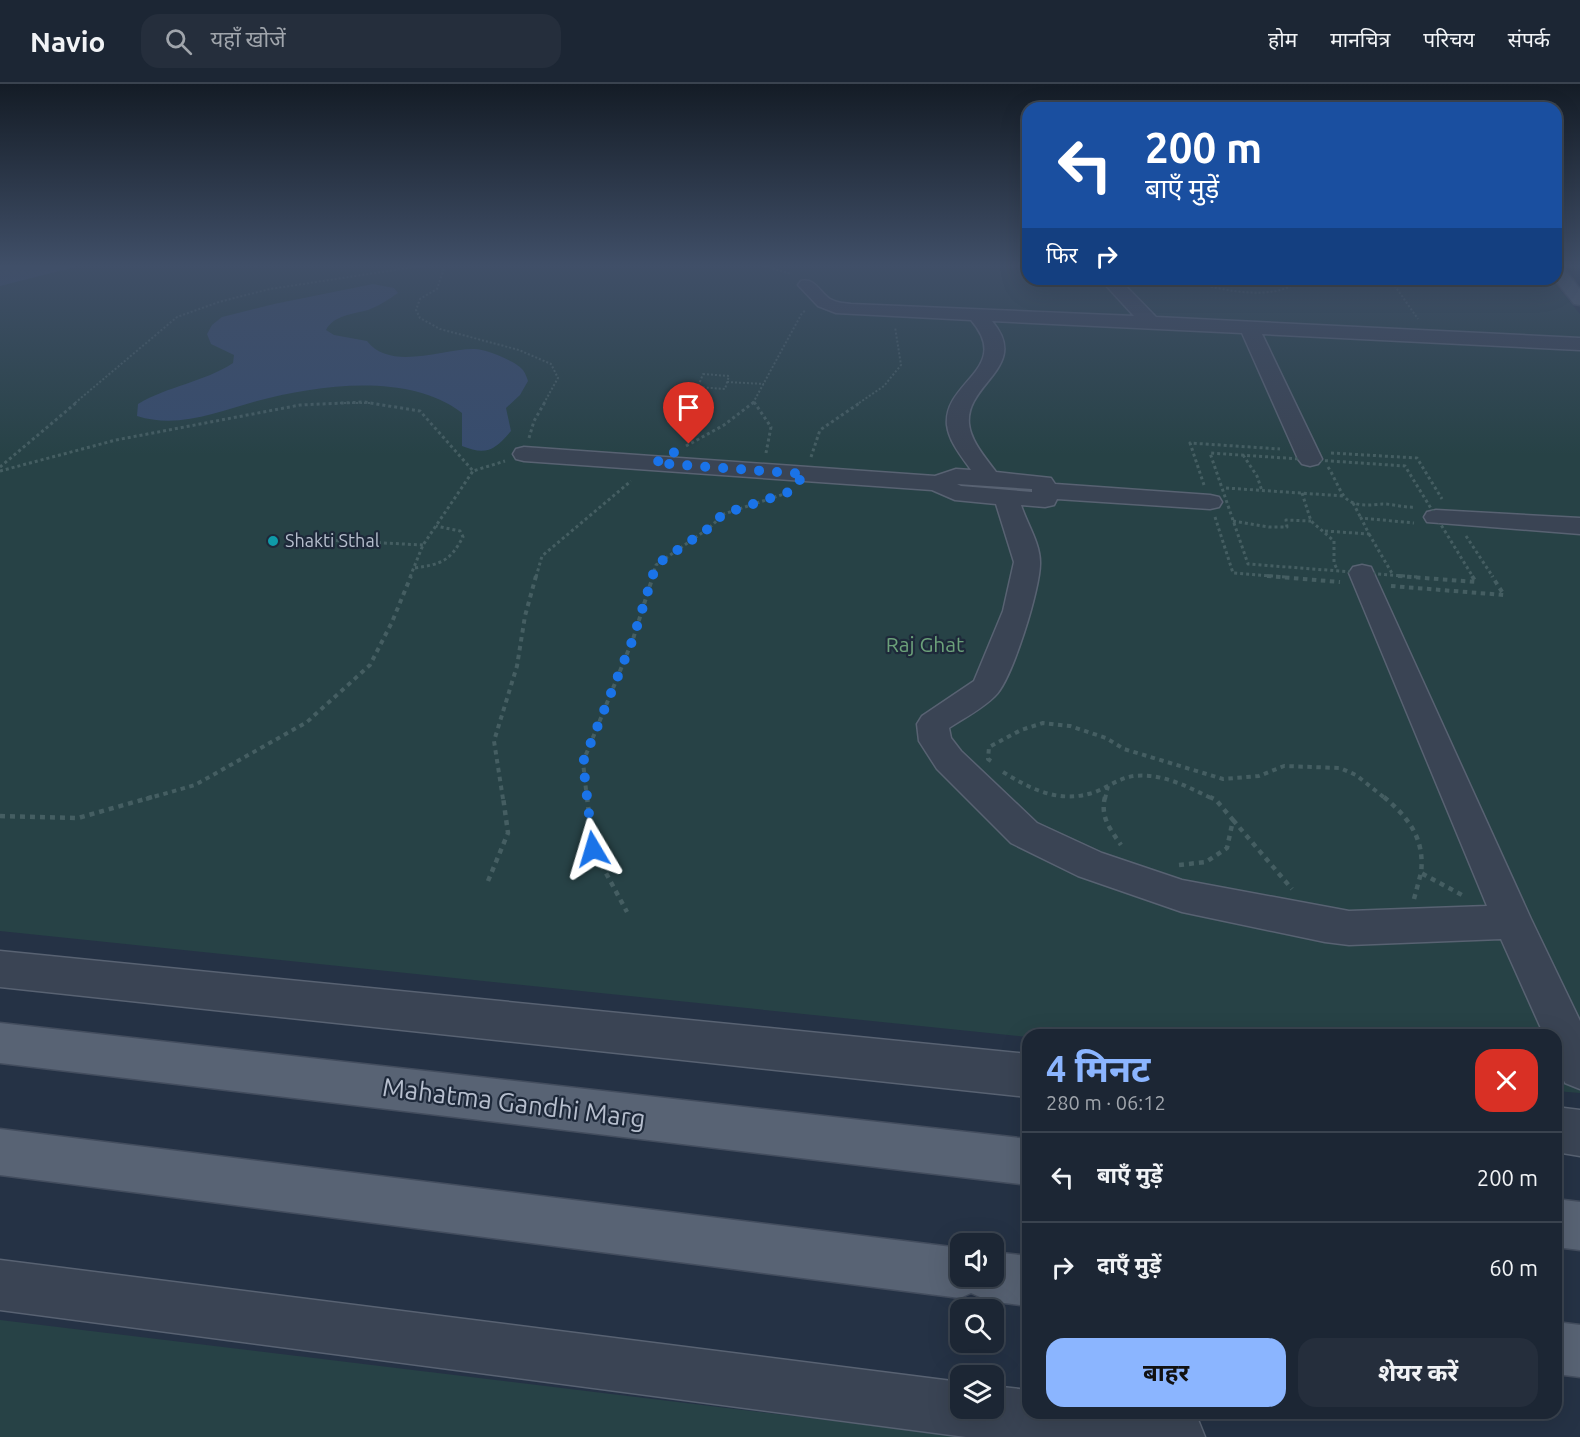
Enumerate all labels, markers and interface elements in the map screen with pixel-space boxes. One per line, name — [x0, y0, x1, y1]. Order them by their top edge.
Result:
search box — [141, 14, 561, 68]
icon: search — [162, 25, 195, 58]
text: Navio — [30, 26, 105, 57]
text: यहाँ खोजें — [210, 26, 286, 51]
text: होम — [1268, 27, 1297, 51]
text: मानचित्र — [1330, 27, 1390, 51]
text: परिचय — [1423, 27, 1475, 51]
text: संपर्क — [1508, 27, 1550, 51]
text: 200 m — [1145, 124, 1262, 171]
icon: left — [1046, 126, 1124, 204]
text: बाएँ मुड़ें — [1145, 173, 1219, 203]
icon: right — [1090, 240, 1123, 273]
text: फिर — [1046, 242, 1078, 267]
pin — [663, 382, 714, 444]
icon: arrive — [672, 391, 705, 424]
place label: Shakti Sthal — [285, 530, 380, 550]
marker: Shakti Sthal — [266, 534, 280, 548]
park label: Raj Ghat — [886, 632, 964, 656]
position arrow — [561, 817, 625, 881]
text: 4 मिनट — [1046, 1048, 1150, 1089]
button: close — [1475, 1049, 1538, 1112]
street label: Mahatma Gandhi Marg — [381, 1072, 647, 1133]
text: 280 m · 06:12 — [1046, 1091, 1166, 1114]
icon: left — [1046, 1161, 1079, 1194]
text: बाएँ मुड़ें — [1097, 1162, 1163, 1187]
text: 200 m — [1477, 1165, 1538, 1190]
map controls — [950, 1233, 1004, 1419]
button: sound — [950, 1233, 1004, 1287]
icon: right — [1046, 1251, 1079, 1284]
text: दाएँ मुड़ें — [1097, 1252, 1161, 1277]
text: 60 m — [1489, 1255, 1538, 1280]
button: search — [950, 1299, 1004, 1353]
button: बाहर — [1046, 1338, 1286, 1407]
button: शेयर करें — [1298, 1338, 1538, 1407]
button: layers — [950, 1365, 1004, 1419]

